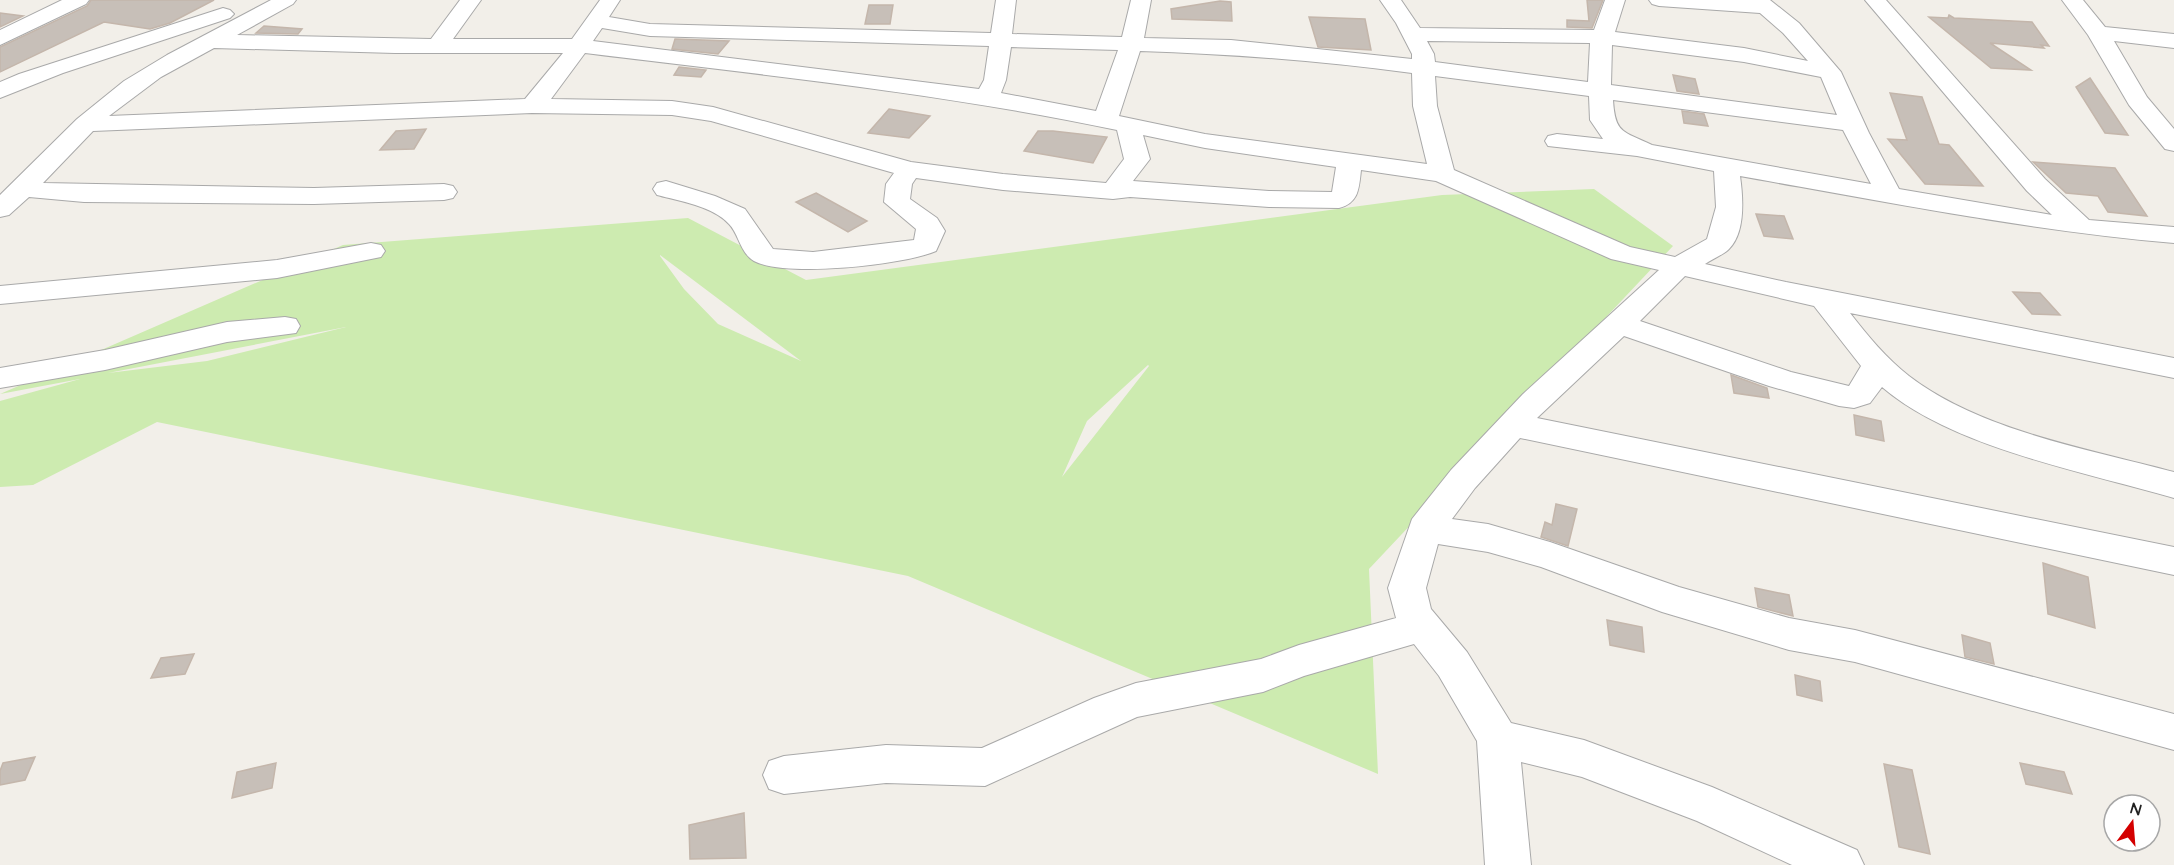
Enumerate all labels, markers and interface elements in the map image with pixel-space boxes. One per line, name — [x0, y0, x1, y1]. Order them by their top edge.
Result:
north arrow — [2102, 793, 2162, 853]
text: N — [2128, 797, 2145, 820]

